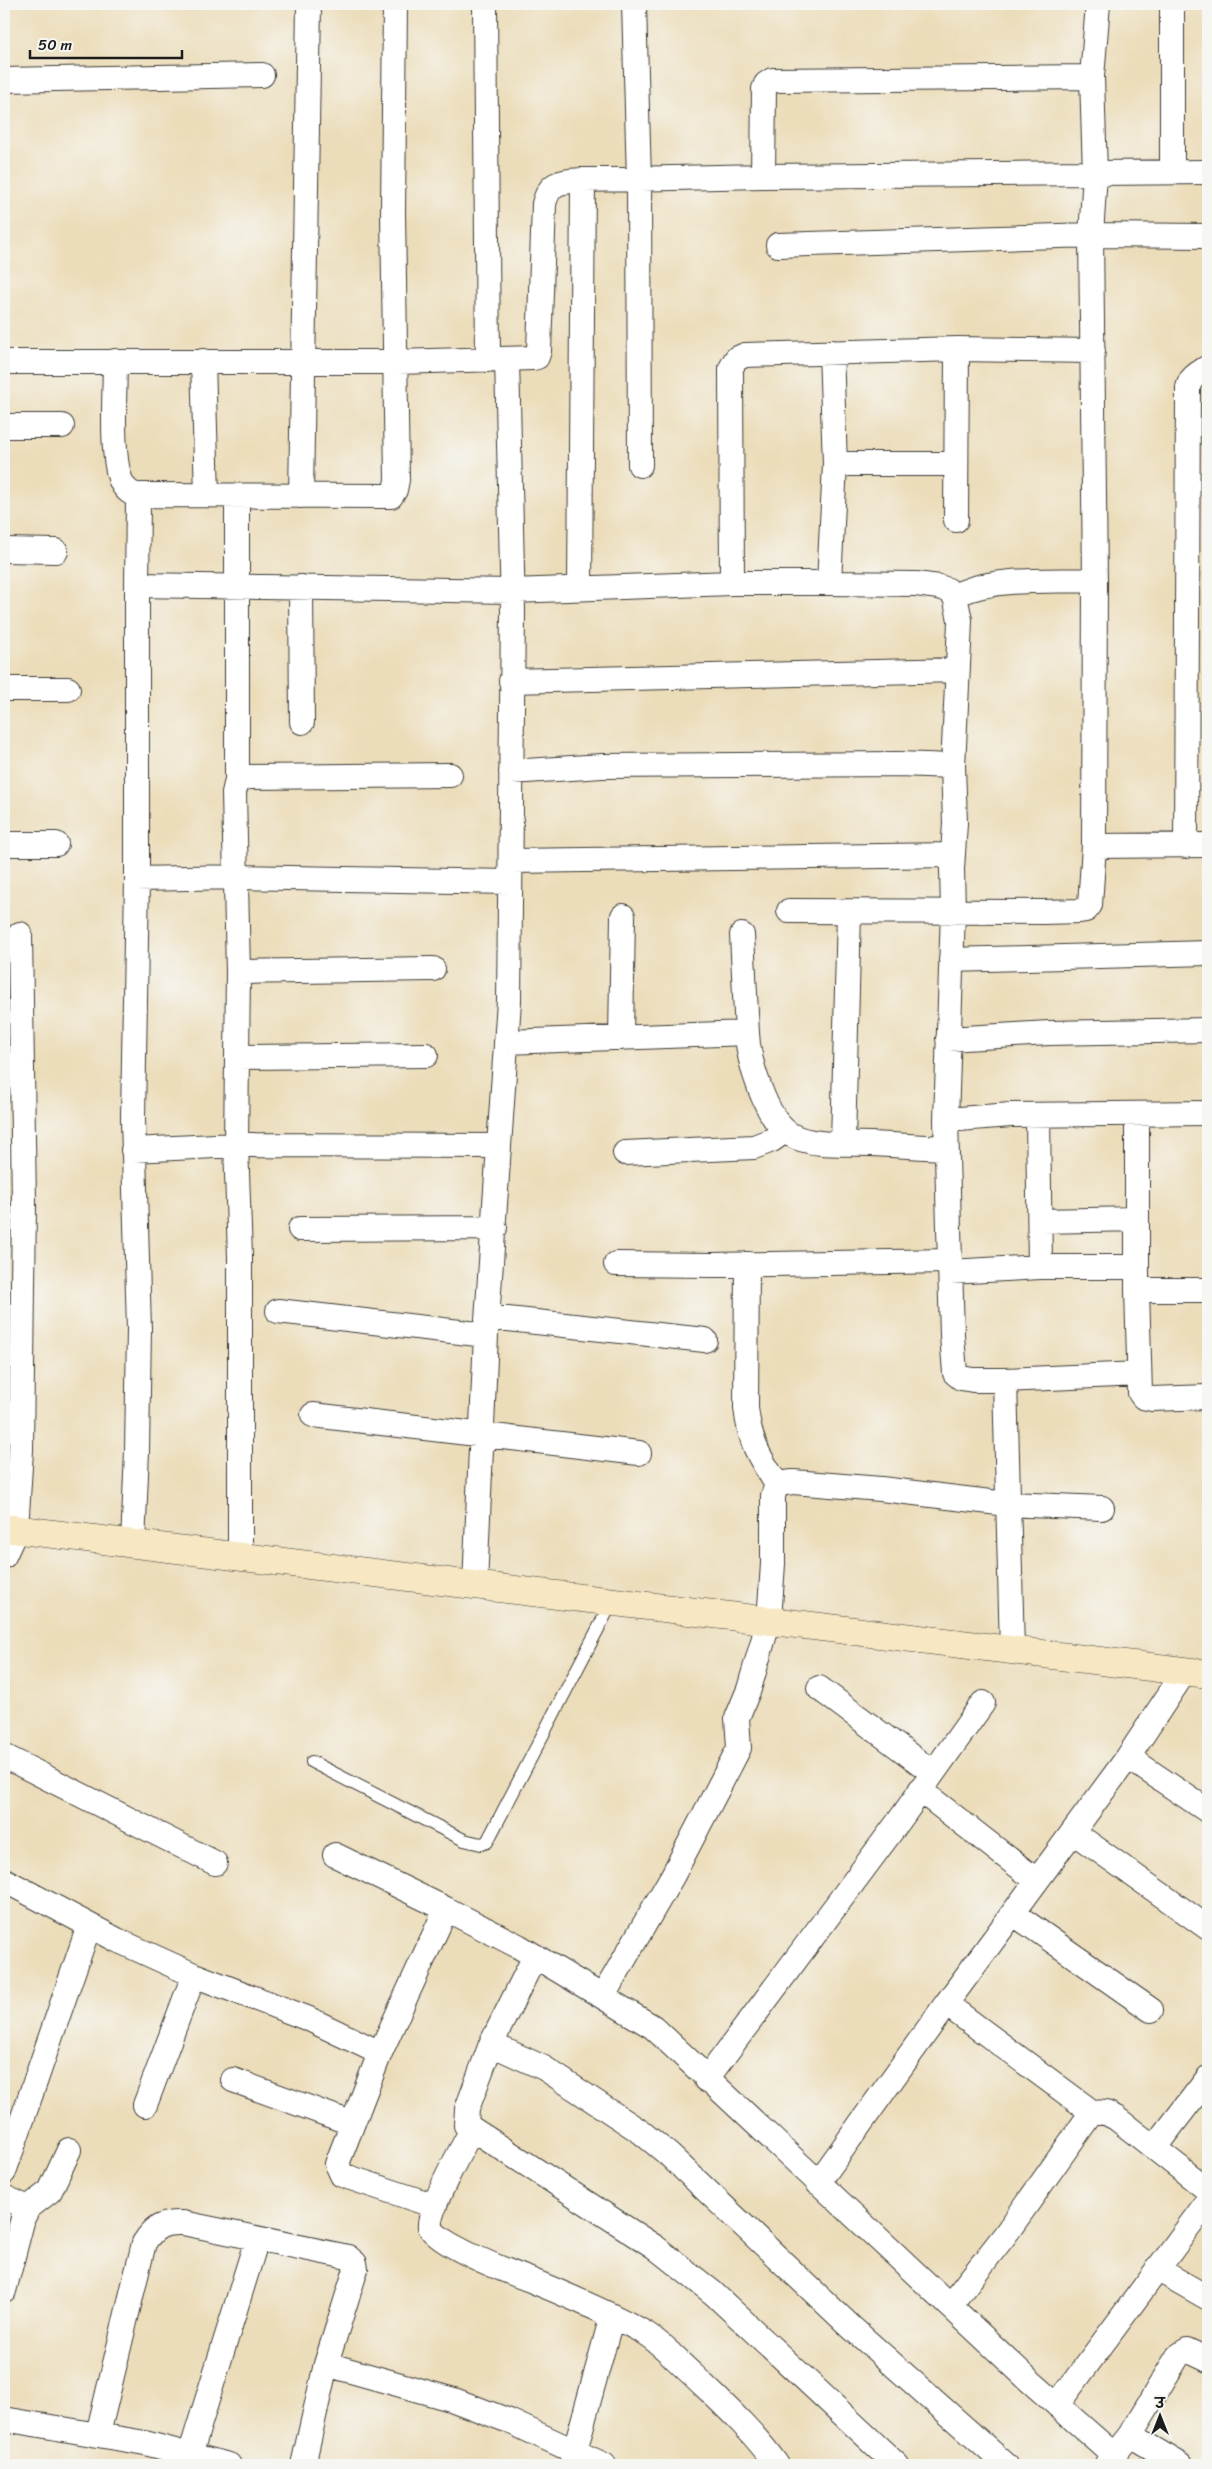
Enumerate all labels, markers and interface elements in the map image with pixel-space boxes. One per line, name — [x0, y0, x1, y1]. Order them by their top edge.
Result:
scale bar — [30, 28, 182, 60]
text: 50 m — [38, 32, 73, 58]
text: उ — [1153, 2391, 1166, 2416]
north arrow — [1134, 2392, 1184, 2442]

